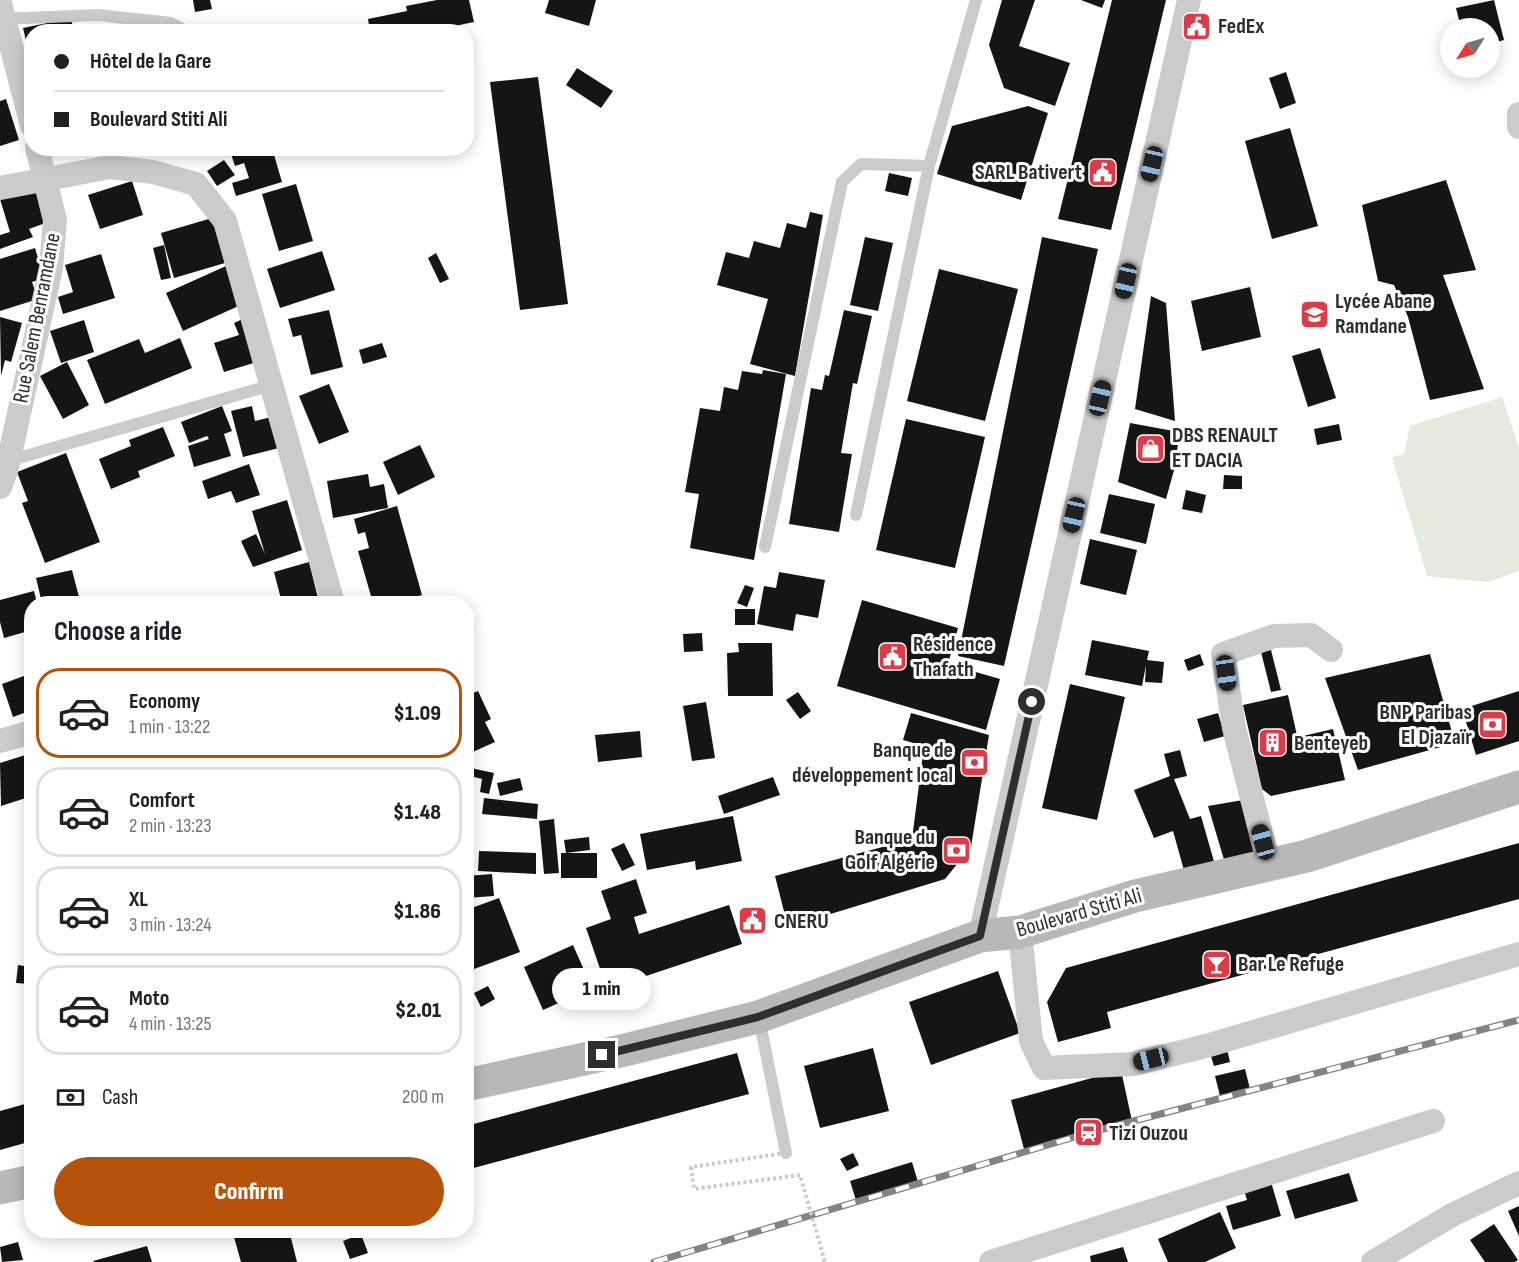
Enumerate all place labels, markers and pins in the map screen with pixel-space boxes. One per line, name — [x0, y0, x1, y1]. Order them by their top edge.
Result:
public building icon: FedEx — [1181, 10, 1213, 42]
place label: FedEx — [1218, 13, 1264, 40]
public building icon: SARL Bativert — [1087, 156, 1119, 188]
place label: SARL Bativert — [975, 159, 1082, 186]
place label: Lycée Abane Ramdane — [1335, 288, 1432, 340]
school or university icon: Lycée Abane Ramdane — [1298, 298, 1330, 330]
place label: DBS RENAULT ET DACIA — [1172, 422, 1278, 474]
shop icon: DBS RENAULT ET DACIA — [1135, 432, 1167, 464]
place label: Résidence Thafath — [913, 631, 993, 683]
public building icon: Résidence Thafath — [876, 641, 908, 673]
place label: BNP Paribas El Djazaïr — [1379, 699, 1472, 751]
bank icon: BNP Paribas El Djazaïr — [1477, 709, 1509, 741]
building icon: Benteyeb — [1257, 727, 1289, 759]
place label: Benteyeb — [1294, 730, 1368, 757]
place label: Banque de développement local — [792, 737, 953, 789]
bank icon: Banque de développement local — [958, 747, 990, 779]
place label: Banque du Golf Algérie — [845, 824, 935, 876]
bank icon: Banque du Golf Algérie — [940, 834, 972, 866]
public building icon: CNERU — [737, 905, 769, 937]
place label: CNERU — [774, 908, 829, 935]
bar icon: Bar Le Refuge — [1201, 948, 1233, 980]
place label: Bar Le Refuge — [1238, 951, 1344, 978]
station icon: Tizi Ouzou — [1072, 1117, 1104, 1149]
place label: Tizi Ouzou — [1109, 1120, 1188, 1147]

